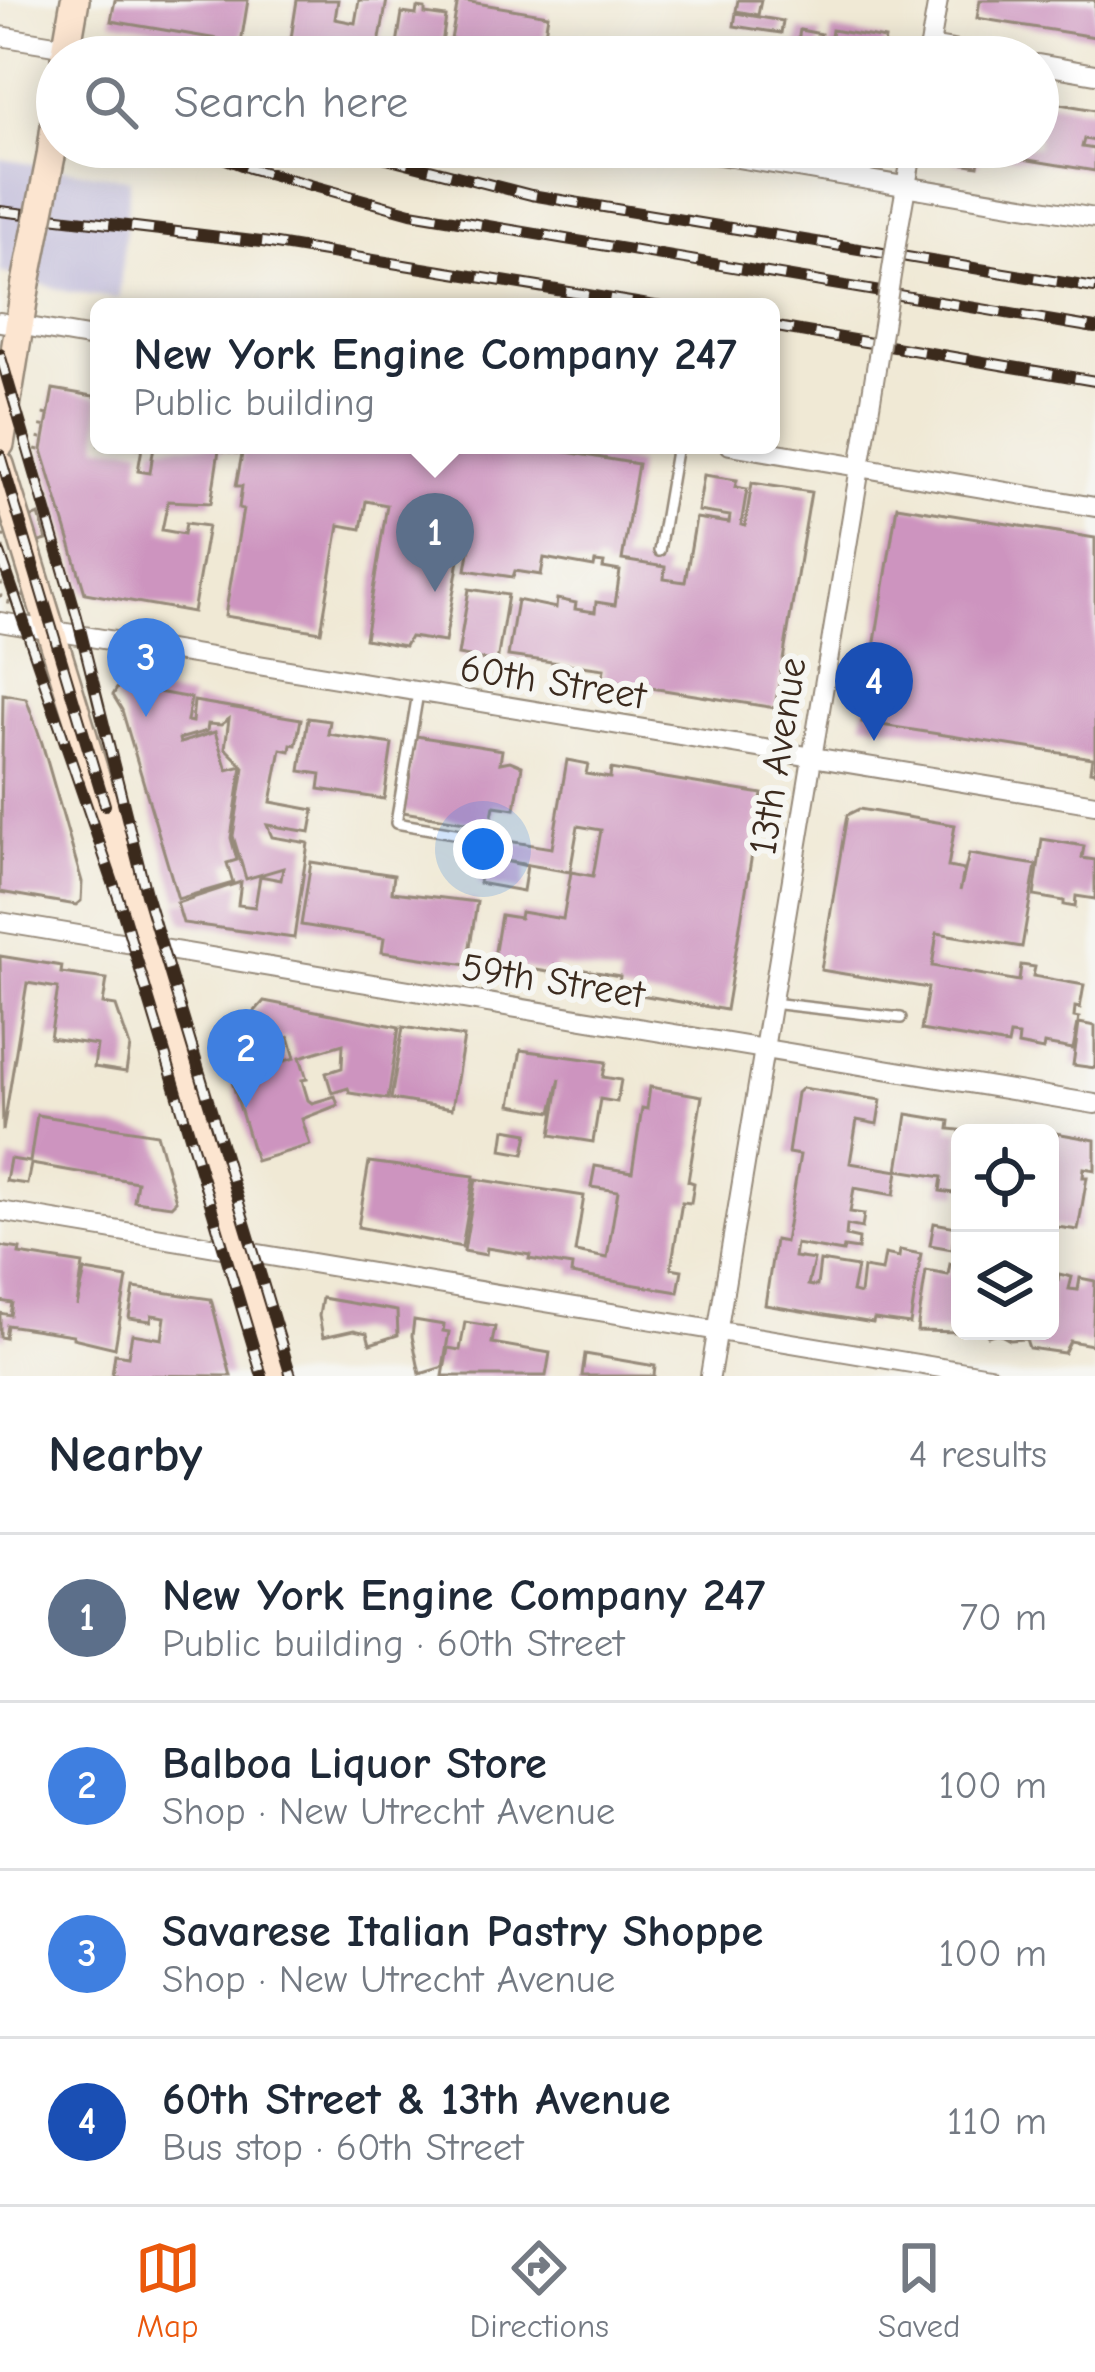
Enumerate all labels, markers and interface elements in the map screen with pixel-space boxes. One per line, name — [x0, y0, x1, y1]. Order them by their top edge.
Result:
search box — [36, 36, 1059, 168]
icon: search — [78, 69, 144, 135]
text: Search here — [174, 76, 408, 128]
popup — [90, 298, 780, 454]
text: New York Engine Company 247 — [133, 328, 737, 380]
text: Public building — [133, 380, 375, 425]
pin: 1 — [396, 493, 474, 592]
pin: 3 — [107, 618, 185, 717]
pin: 4 — [835, 642, 913, 741]
street label: 60th Street — [457, 645, 651, 719]
street label: 13th Avenue — [740, 654, 816, 858]
your location — [453, 819, 513, 879]
street label: 59th Street — [458, 944, 649, 1018]
pin: 2 — [207, 1009, 285, 1108]
map controls — [951, 1124, 1059, 1340]
button: locate — [951, 1124, 1059, 1232]
button: layers — [951, 1232, 1059, 1340]
text: Nearby — [48, 1425, 202, 1484]
text: 4 results — [909, 1432, 1047, 1477]
text: New York Engine Company 247 — [162, 1569, 765, 1621]
text: 1 — [79, 1595, 95, 1640]
text: 70 m — [960, 1595, 1047, 1640]
text: Public building · 60th Street — [162, 1621, 624, 1666]
text: Balboa Liquor Store — [162, 1737, 547, 1789]
text: 2 — [77, 1763, 97, 1808]
text: 100 m — [939, 1763, 1047, 1808]
text: Shop · New Utrecht Avenue — [162, 1789, 615, 1834]
text: Savarese Italian Pastry Shoppe — [162, 1905, 763, 1957]
text: 3 — [77, 1931, 97, 1976]
text: 100 m — [939, 1931, 1047, 1976]
text: Shop · New Utrecht Avenue — [162, 1957, 615, 2002]
text: 60th Street & 13th Avenue — [162, 2073, 671, 2125]
text: 4 — [78, 2099, 96, 2144]
text: 110 m — [947, 2099, 1047, 2144]
text: Bus stop · 60th Street — [162, 2125, 524, 2170]
tab: Map — [135, 2235, 201, 2345]
tab: Directions — [470, 2235, 609, 2345]
tab: Saved — [878, 2235, 960, 2345]

